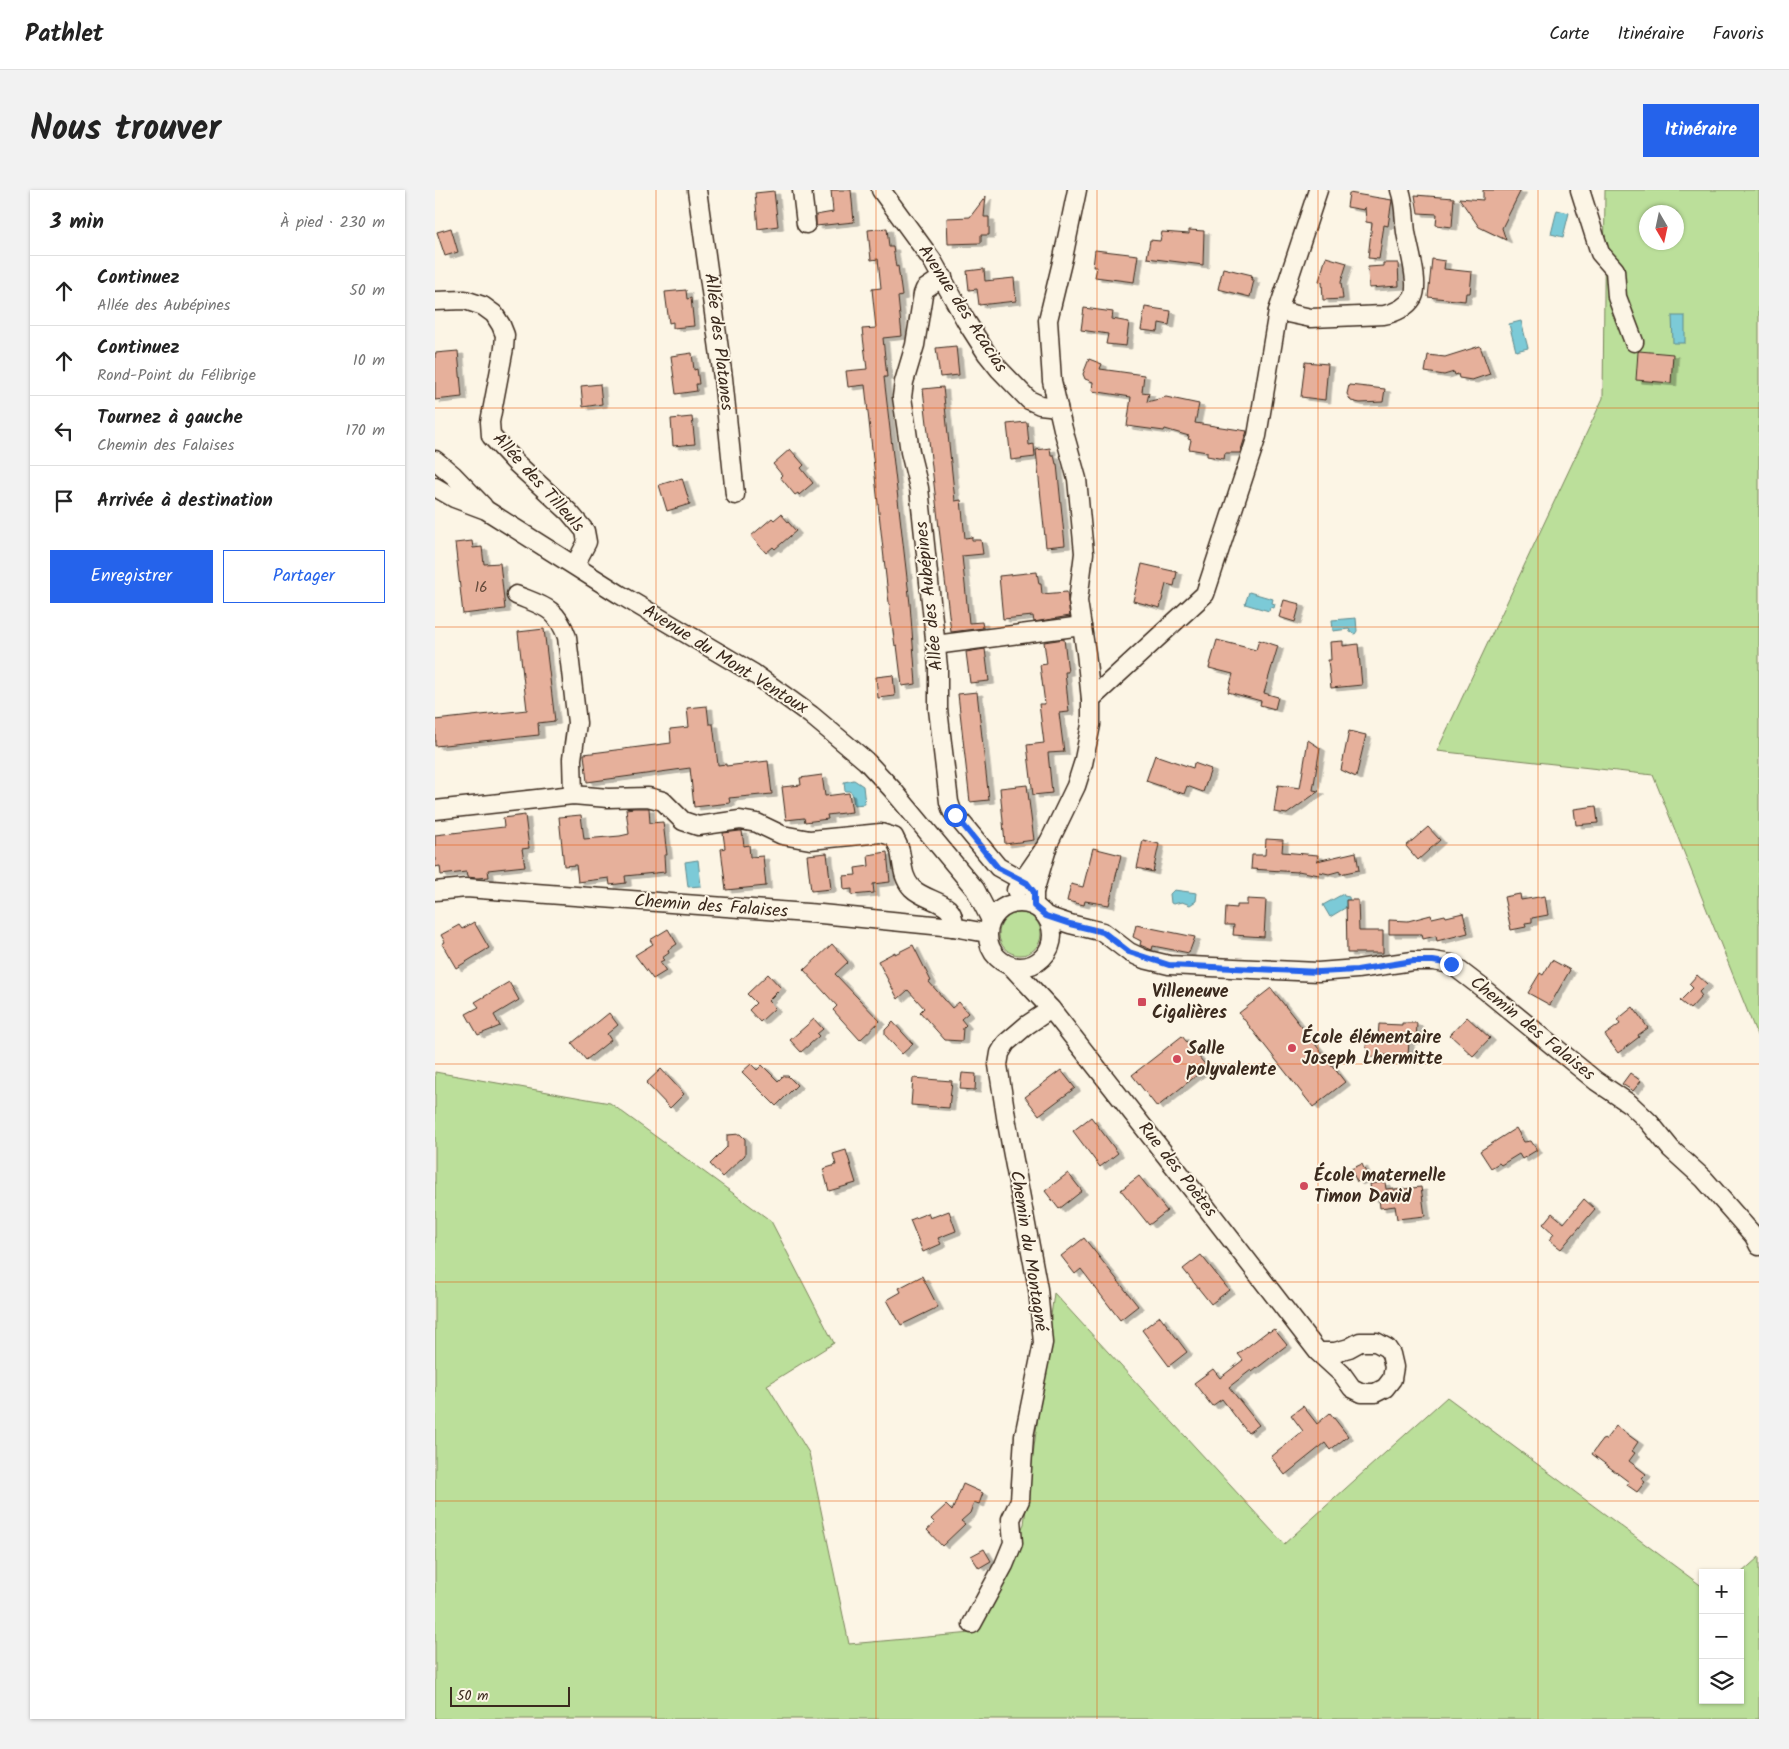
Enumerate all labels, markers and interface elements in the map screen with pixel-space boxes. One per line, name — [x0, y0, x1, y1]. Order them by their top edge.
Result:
text: Pathlet — [25, 15, 104, 54]
text: Carte — [1549, 20, 1589, 49]
text: Itinéraire — [1617, 20, 1684, 49]
text: Favoris — [1712, 20, 1764, 49]
text: Nous trouver — [30, 102, 221, 158]
button: Itinéraire — [1643, 104, 1759, 157]
north arrow — [1639, 205, 1684, 250]
text: 3 min — [50, 206, 104, 239]
text: À pied · 230 m — [280, 210, 385, 235]
street label: Avenue des Acacias — [910, 239, 1015, 379]
text: Continuez — [97, 263, 180, 293]
street label: Allée des Platanes — [695, 272, 741, 413]
icon: ahead — [50, 277, 78, 305]
text: 50 m — [349, 278, 385, 303]
text: Allée des Aubépines — [97, 293, 230, 318]
text: Continuez — [97, 333, 180, 363]
icon: ahead — [50, 347, 78, 375]
text: 10 m — [353, 348, 385, 373]
text: Rond-Point du Félibrige — [97, 363, 256, 388]
text: Tournez à gauche — [97, 403, 243, 433]
icon: left — [50, 417, 78, 445]
text: 170 m — [345, 418, 385, 443]
street label: Allée des Tilleuls — [485, 426, 591, 540]
text: Chemin des Falaises — [97, 433, 234, 458]
text: Arrivée à destination — [97, 486, 273, 516]
icon: arrive — [50, 487, 78, 515]
street label: Allée des Aubépines — [908, 520, 952, 672]
button: Enregistrer — [50, 550, 213, 603]
button: Partager — [223, 550, 385, 603]
house number: 16 — [474, 576, 488, 600]
street label: Avenue du Mont Ventoux — [637, 597, 813, 723]
route start — [944, 804, 967, 827]
street label: Chemin des Falaises — [633, 887, 789, 927]
route end — [1440, 953, 1463, 976]
street label: Chemin des Falaises — [1463, 969, 1601, 1089]
place label: Villeneuve Cigalières — [1152, 978, 1229, 1028]
marker: Villeneuve Cigalières — [1136, 996, 1148, 1008]
place label: École élémentaire Joseph Lhermitte — [1302, 1024, 1443, 1074]
place label: Salle polyvalente — [1186, 1035, 1276, 1085]
marker: École élémentaire Joseph Lhermitte — [1286, 1042, 1298, 1054]
marker: Salle polyvalente — [1171, 1053, 1183, 1065]
street label: Rue des Poètes — [1130, 1116, 1224, 1224]
place label: École maternelle Timon David — [1314, 1162, 1446, 1212]
street label: Chemin du Montagné — [1001, 1169, 1055, 1334]
marker: École maternelle Timon David — [1298, 1180, 1310, 1192]
map controls — [1699, 1569, 1744, 1704]
button: + — [1699, 1569, 1744, 1614]
button: − — [1699, 1614, 1744, 1659]
button: layers — [1699, 1659, 1744, 1704]
scale bar — [450, 1684, 570, 1707]
text: 50 m — [457, 1685, 488, 1707]

